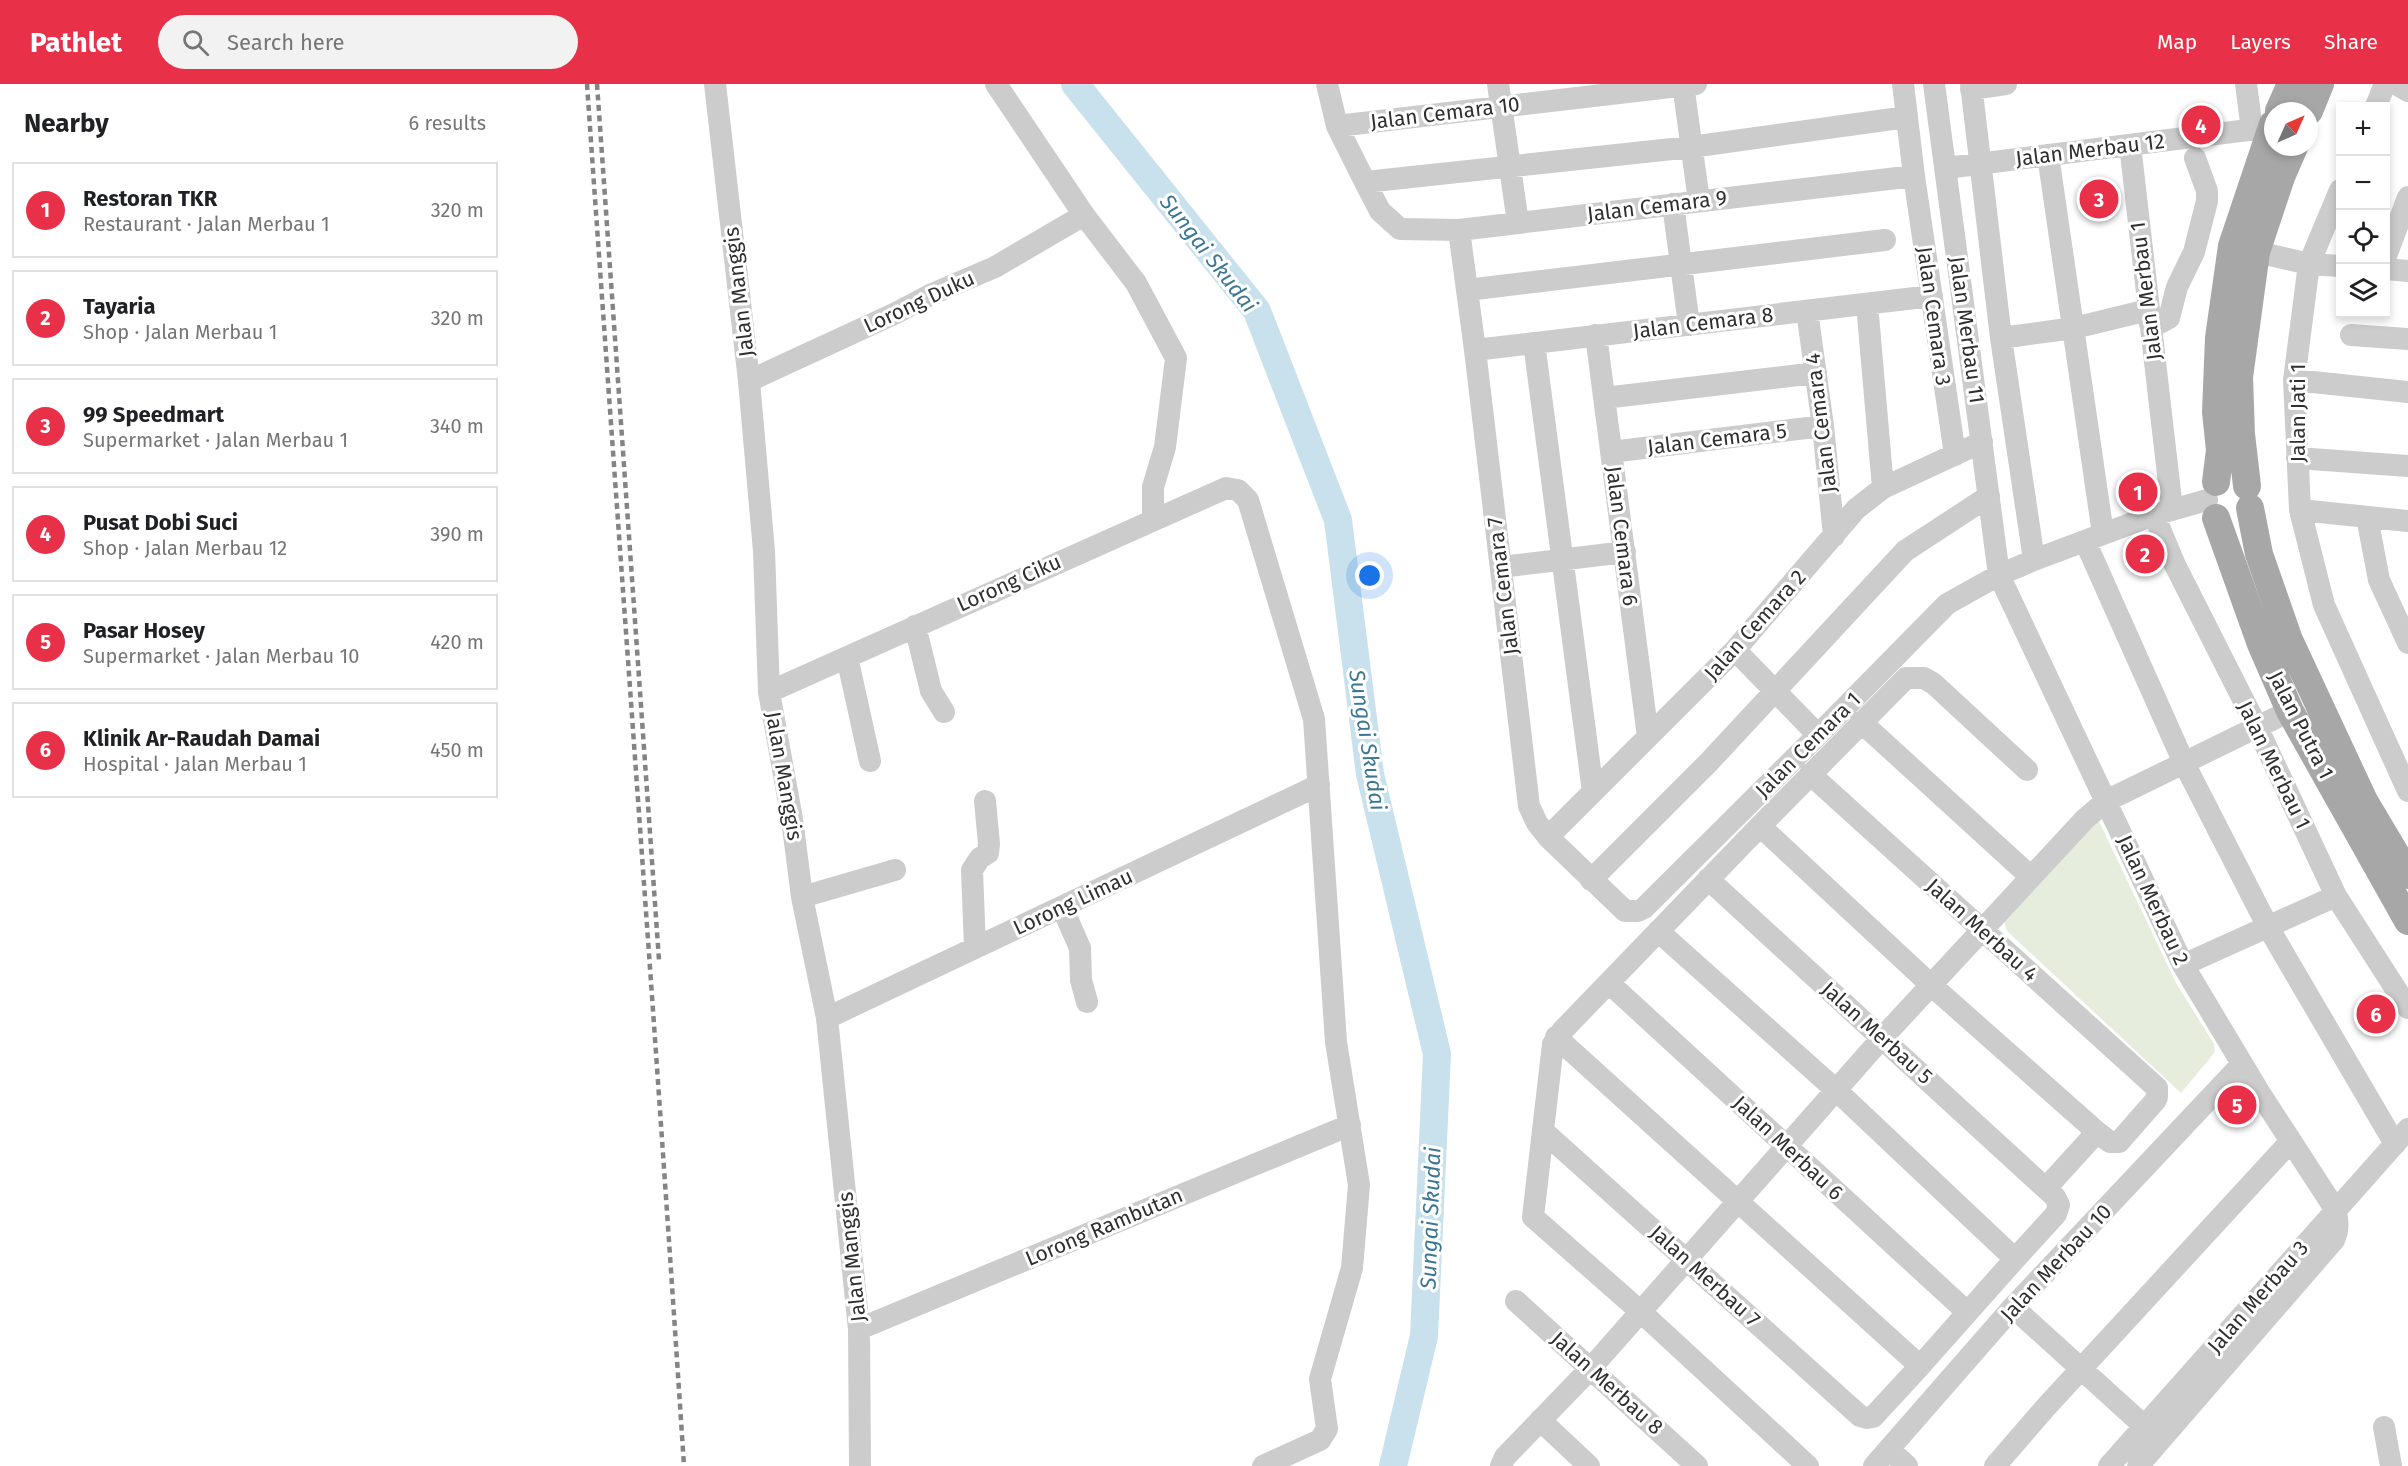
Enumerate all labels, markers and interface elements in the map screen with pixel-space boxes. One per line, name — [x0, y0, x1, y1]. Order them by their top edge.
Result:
search box — [158, 15, 578, 69]
text: Pathlet — [30, 26, 122, 59]
icon: search — [179, 26, 212, 59]
text: Search here — [227, 29, 345, 56]
text: Map — [2157, 29, 2197, 55]
text: Layers — [2230, 29, 2291, 55]
text: Share — [2324, 29, 2378, 55]
street label: Jalan Cemara 10 — [1369, 91, 1521, 135]
pin: 4 — [2182, 102, 2220, 147]
north arrow — [2264, 102, 2318, 156]
map controls — [2336, 102, 2390, 318]
button: + — [2336, 102, 2390, 156]
text: Nearby — [24, 108, 109, 139]
text: 6 results — [409, 111, 486, 135]
street label: Jalan Merbau 12 — [2014, 128, 2166, 172]
button: − — [2336, 156, 2390, 210]
pin: 3 — [2080, 176, 2118, 222]
text: Restoran TKR — [83, 185, 217, 212]
street label: Jalan Cemara 9 — [1586, 185, 1728, 227]
water label: Sungai Skudai — [1153, 188, 1263, 318]
text: 1 — [41, 198, 50, 222]
text: 320 m — [431, 198, 484, 222]
button: locate — [2336, 210, 2390, 264]
text: Restaurant · Jalan Merbau 1 — [83, 212, 330, 236]
street label: Jalan Merbau 1 — [2125, 220, 2167, 362]
street label: Jalan Manggis — [718, 225, 760, 358]
street label: Jalan Cemara 3 — [1911, 245, 1957, 387]
street label: Jalan Merbau 11 — [1944, 255, 1990, 405]
button: layers — [2336, 264, 2390, 318]
street label: Lorong Duku — [859, 265, 979, 339]
text: Tayaria — [83, 293, 156, 320]
street label: Jalan Cemara 8 — [1631, 301, 1775, 345]
text: 2 — [40, 306, 51, 330]
text: 320 m — [431, 306, 484, 330]
text: Shop · Jalan Merbau 1 — [83, 320, 277, 344]
street label: Jalan Cemara 4 — [1800, 352, 1842, 494]
street label: Jalan Jati 1 — [2285, 364, 2311, 462]
text: 99 Speedmart — [83, 401, 224, 428]
text: 3 — [40, 414, 51, 438]
text: 340 m — [430, 414, 484, 438]
street label: Jalan Cemara 5 — [1646, 418, 1788, 460]
text: Supermarket · Jalan Merbau 1 — [83, 428, 348, 452]
street label: Jalan Cemara 6 — [1601, 465, 1643, 607]
pin: 1 — [2118, 470, 2158, 514]
text: Pusat Dobi Suci — [83, 509, 238, 536]
street label: Jalan Cemara 7 — [1482, 516, 1524, 656]
text: 4 — [40, 522, 51, 546]
text: 390 m — [430, 522, 484, 546]
pin: 2 — [2126, 532, 2164, 576]
text: Shop · Jalan Merbau 12 — [83, 536, 287, 560]
street label: Lorong Ciku — [953, 548, 1065, 618]
your location — [1355, 561, 1384, 590]
street label: Jalan Cemara 2 — [1699, 564, 1811, 686]
text: Pasar Hosey — [83, 617, 205, 644]
text: 5 — [40, 630, 51, 654]
text: 420 m — [430, 630, 484, 654]
text: Supermarket · Jalan Merbau 10 — [83, 644, 359, 668]
water label: Sungai Skudai — [1343, 667, 1392, 813]
street label: Jalan Putra 1 — [2263, 667, 2339, 783]
street label: Jalan Cemara 1 — [1750, 687, 1866, 803]
street label: Jalan Merbau 1 — [2232, 697, 2316, 833]
street label: Jalan Manggis — [760, 709, 808, 843]
text: Klinik Ar-Raudah Damai — [83, 725, 320, 752]
text: 6 — [40, 738, 51, 762]
text: 450 m — [430, 738, 484, 762]
text: Hospital · Jalan Merbau 1 — [83, 752, 307, 776]
street label: Jalan Merbau 2 — [2111, 831, 2195, 969]
street label: Lorong Limau — [1009, 863, 1137, 941]
street label: Jalan Merbau 4 — [1921, 873, 2043, 987]
street label: Jalan Merbau 5 — [1816, 976, 1938, 1090]
pin: 6 — [2356, 992, 2396, 1036]
pin: 5 — [2218, 1082, 2256, 1128]
street label: Jalan Merbau 6 — [1727, 1090, 1849, 1206]
water label: Sungai Skudai — [1414, 1146, 1446, 1291]
street label: Lorong Rambutan — [1021, 1182, 1187, 1272]
street label: Jalan Manggis — [832, 1191, 872, 1323]
street label: Jalan Merbau 10 — [1995, 1199, 2117, 1327]
street label: Jalan Merbau 7 — [1644, 1220, 1766, 1332]
street label: Jalan Merbau 3 — [2202, 1235, 2314, 1359]
street label: Jalan Merbau 8 — [1546, 1326, 1668, 1440]

